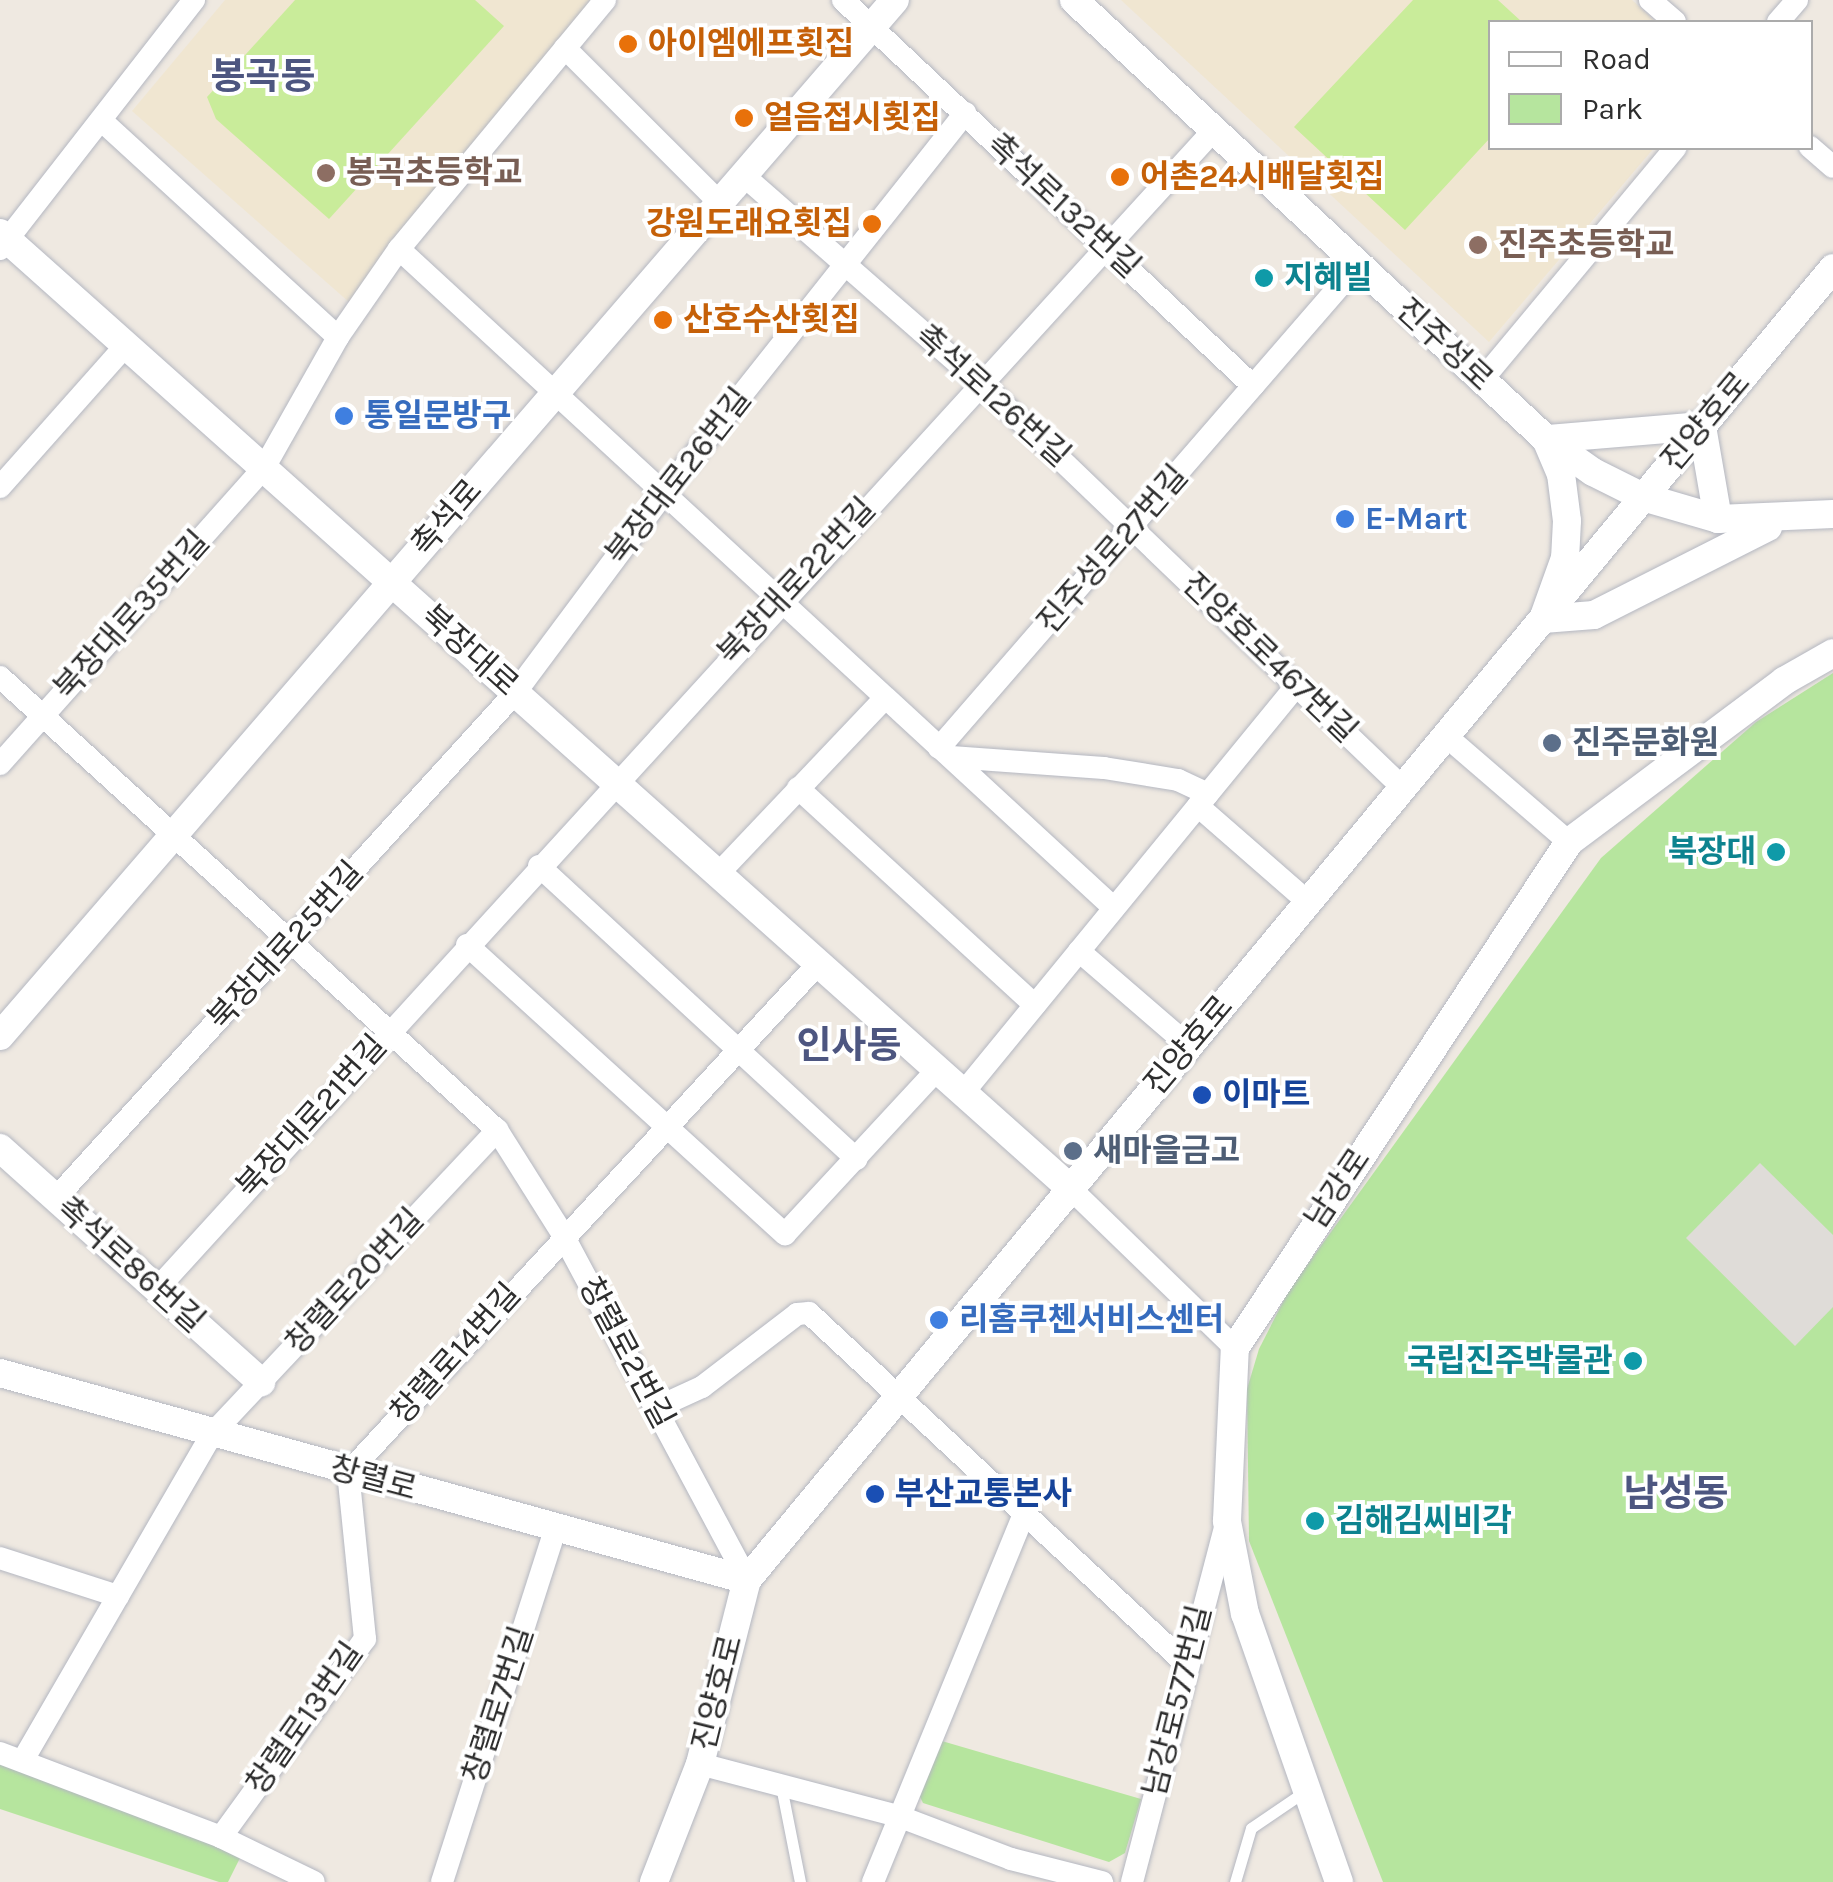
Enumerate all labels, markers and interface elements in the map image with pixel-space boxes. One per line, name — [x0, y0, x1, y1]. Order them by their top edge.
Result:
legend — [1488, 20, 1813, 150]
place label: 아이엠에프횟집 — [648, 25, 854, 63]
marker: 아이엠에프횟집 — [617, 33, 639, 55]
text: Road — [1582, 41, 1651, 77]
district label: 봉곡동 — [211, 54, 315, 100]
text: Park — [1582, 91, 1643, 127]
place label: 얼음접시횟집 — [764, 99, 941, 137]
marker: 얼음접시횟집 — [733, 107, 755, 129]
street label: 촉석로132번길 — [979, 125, 1147, 287]
place label: 봉곡초등학교 — [346, 154, 523, 192]
place label: 어촌24시배달횟집 — [1140, 158, 1384, 196]
marker: 봉곡초등학교 — [315, 162, 337, 184]
marker: 어촌24시배달횟집 — [1109, 166, 1131, 188]
place label: 강원도래요횟집 — [646, 205, 852, 243]
marker: 강원도래요횟집 — [861, 213, 883, 235]
place label: 진주초등학교 — [1498, 226, 1675, 264]
marker: 진주초등학교 — [1467, 234, 1489, 256]
place label: 지혜빌 — [1284, 259, 1372, 297]
marker: 지혜빌 — [1253, 267, 1275, 289]
street label: 진주성로 — [1388, 291, 1500, 399]
place label: 산호수산횟집 — [683, 301, 860, 339]
marker: 산호수산횟집 — [652, 309, 674, 331]
street label: 촉석로126번길 — [907, 317, 1077, 475]
street label: 진양호로 — [1653, 365, 1759, 479]
street label: 북장대로26번길 — [598, 381, 760, 573]
place label: 통일문방구 — [364, 397, 511, 435]
marker: 통일문방구 — [333, 405, 355, 427]
street label: 진주성로27번길 — [1030, 458, 1196, 642]
street label: 촉석로 — [404, 472, 490, 564]
street label: 북장대로22번길 — [710, 491, 884, 673]
place label: E-Mart — [1365, 500, 1468, 538]
marker: E-Mart — [1334, 508, 1356, 530]
street label: 북장대로35번길 — [46, 524, 218, 708]
street label: 진양호로467번길 — [1174, 565, 1364, 751]
street label: 북장대로 — [412, 597, 526, 705]
place label: 진주문화원 — [1572, 724, 1719, 762]
marker: 진주문화원 — [1541, 732, 1563, 754]
place label: 북장대 — [1668, 833, 1756, 871]
marker: 북장대 — [1765, 841, 1787, 863]
street label: 북장대로25번길 — [200, 854, 372, 1038]
street label: 진양호로 — [1136, 989, 1242, 1103]
district label: 인사동 — [797, 1023, 901, 1069]
street label: 북장대로21번길 — [229, 1028, 395, 1206]
place label: 이마트 — [1222, 1076, 1310, 1114]
marker: 이마트 — [1191, 1084, 1213, 1106]
place label: 새마을금고 — [1093, 1132, 1240, 1170]
marker: 새마을금고 — [1062, 1140, 1084, 1162]
street label: 남강로 — [1297, 1142, 1379, 1236]
street label: 촉석로86번길 — [48, 1189, 212, 1341]
street label: 창렬로20번길 — [278, 1201, 432, 1363]
street label: 창렬로2번길 — [570, 1271, 682, 1435]
street label: 창렬로14번길 — [383, 1276, 529, 1432]
place label: 리홈쿠첸서비스센터 — [959, 1301, 1224, 1339]
marker: 리홈쿠첸서비스센터 — [928, 1309, 950, 1331]
place label: 국립진주박물관 — [1407, 1342, 1613, 1380]
marker: 국립진주박물관 — [1622, 1350, 1644, 1372]
street label: 창렬로 — [325, 1449, 421, 1509]
district label: 남성동 — [1624, 1471, 1728, 1517]
place label: 부산교통본사 — [895, 1475, 1072, 1513]
marker: 부산교통본사 — [864, 1483, 886, 1505]
place label: 김해김씨비각 — [1335, 1502, 1512, 1540]
marker: 김해김씨비각 — [1304, 1510, 1326, 1532]
street label: 남강로577번길 — [1136, 1602, 1220, 1800]
street label: 창렬로7번길 — [456, 1622, 542, 1788]
street label: 진양호로 — [685, 1631, 751, 1755]
street label: 창렬로13번길 — [239, 1636, 371, 1802]

